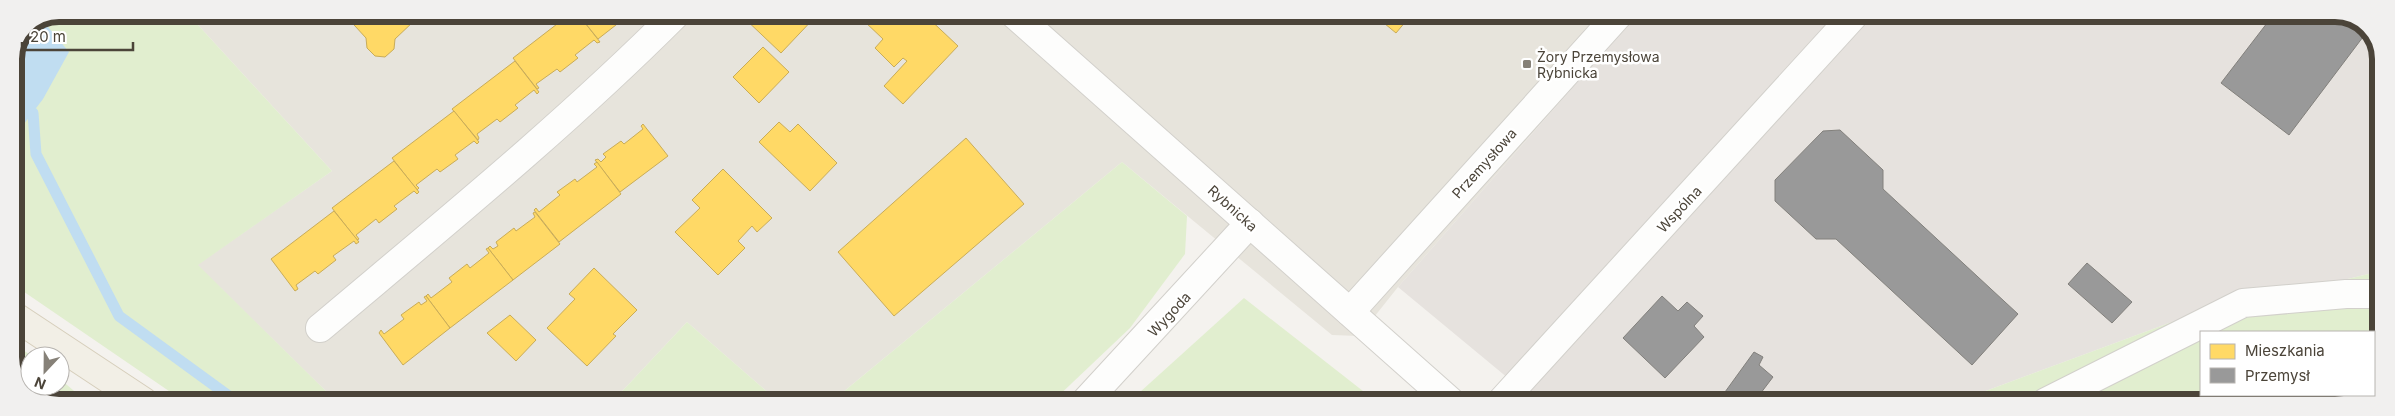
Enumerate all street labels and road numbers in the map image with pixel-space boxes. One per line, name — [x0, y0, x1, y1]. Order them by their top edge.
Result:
street label: Przemysłowa — [1448, 125, 1520, 201]
street label: Rybnicka — [1205, 181, 1261, 235]
street label: Wspólna — [1653, 182, 1705, 236]
street label: Wygoda — [1144, 288, 1194, 340]

